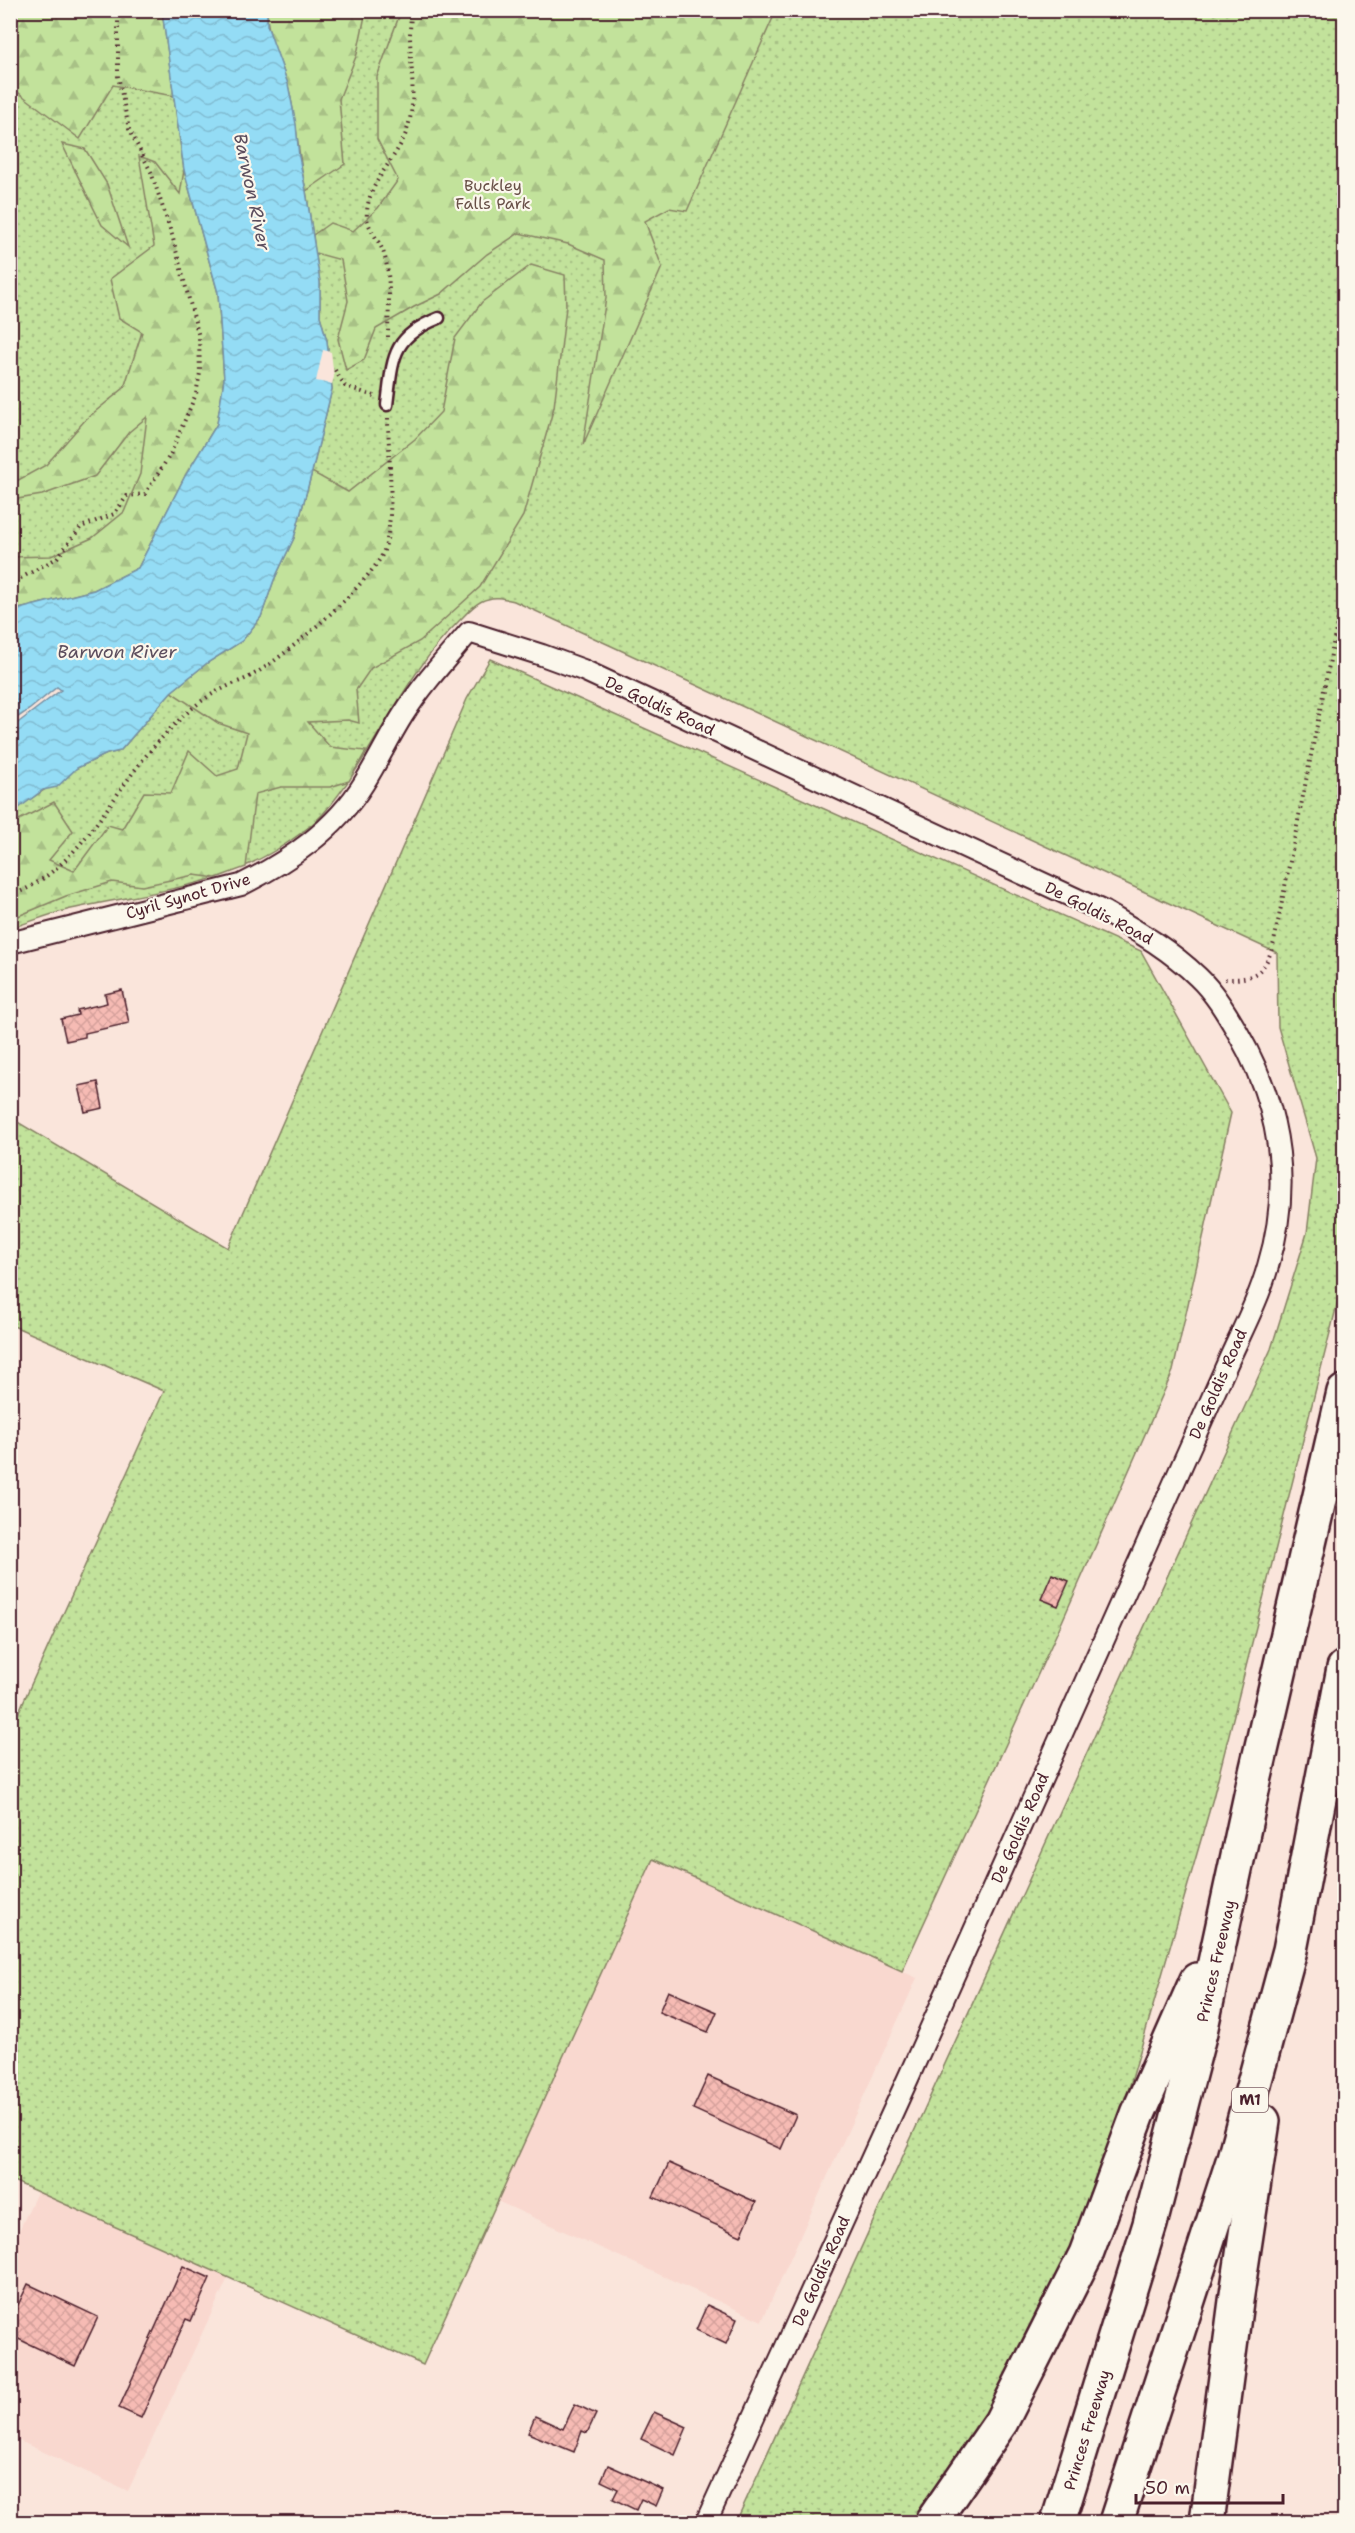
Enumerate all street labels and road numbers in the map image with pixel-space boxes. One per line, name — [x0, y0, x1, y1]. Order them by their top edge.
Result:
street label: De Goldis Road — [602, 671, 718, 741]
street label: Cyril Synot Drive — [123, 868, 253, 924]
street label: De Goldis Road — [1041, 877, 1157, 949]
street label: De Goldis Road — [1184, 1325, 1252, 1443]
street label: De Goldis Road — [986, 1769, 1054, 1887]
street label: Princes Freeway — [1192, 1898, 1240, 2024]
road number: M1 — [1232, 2088, 1268, 2112]
street label: De Goldis Road — [787, 2212, 855, 2330]
street label: Princes Freeway — [1059, 2367, 1115, 2493]

